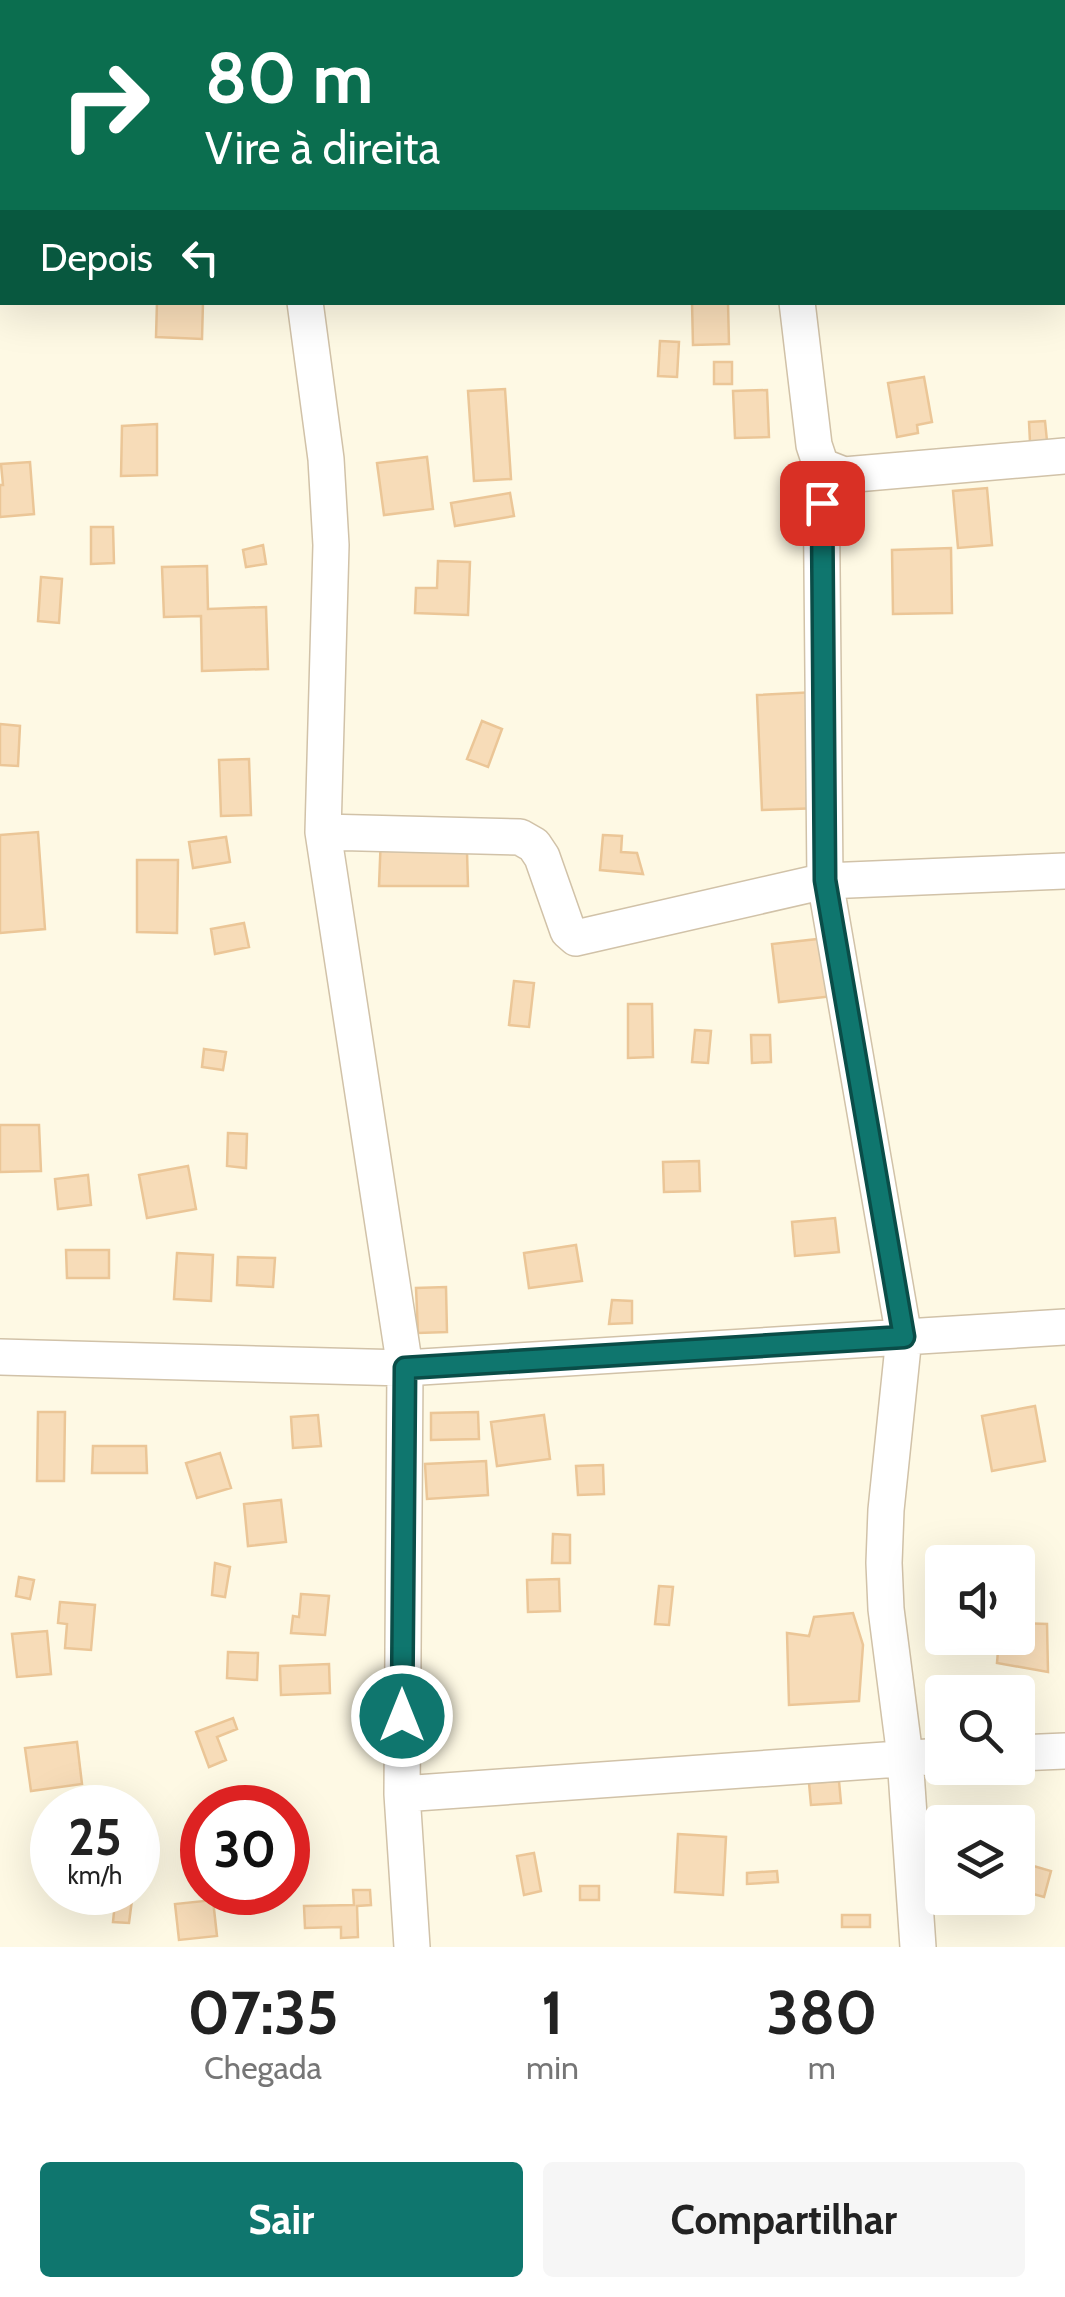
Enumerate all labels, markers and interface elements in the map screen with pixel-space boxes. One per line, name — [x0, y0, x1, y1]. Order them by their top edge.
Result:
text: 80 m — [205, 35, 373, 121]
icon: right — [40, 40, 170, 170]
text: Vire à direita — [205, 121, 440, 175]
icon: left — [173, 230, 228, 285]
text: Depois — [40, 234, 153, 281]
pin — [780, 461, 865, 546]
icon: arrive — [795, 476, 850, 531]
map controls — [925, 1545, 1035, 1915]
button: sound — [925, 1545, 1035, 1655]
position arrow — [350, 1664, 454, 1768]
button: search — [925, 1675, 1035, 1785]
speed limit sign: 30 — [180, 1785, 310, 1915]
button: layers — [925, 1805, 1035, 1915]
text: 25 — [68, 1807, 122, 1868]
text: km/h — [68, 1860, 122, 1890]
text: 07:35 — [188, 1976, 338, 2049]
text: 1 — [541, 1976, 564, 2049]
text: 380 — [766, 1976, 877, 2049]
text: Chegada — [204, 2048, 322, 2087]
text: min — [526, 2048, 579, 2087]
text: m — [808, 2048, 836, 2087]
button: Sair — [40, 2162, 523, 2277]
button: Compartilhar — [543, 2162, 1025, 2277]

